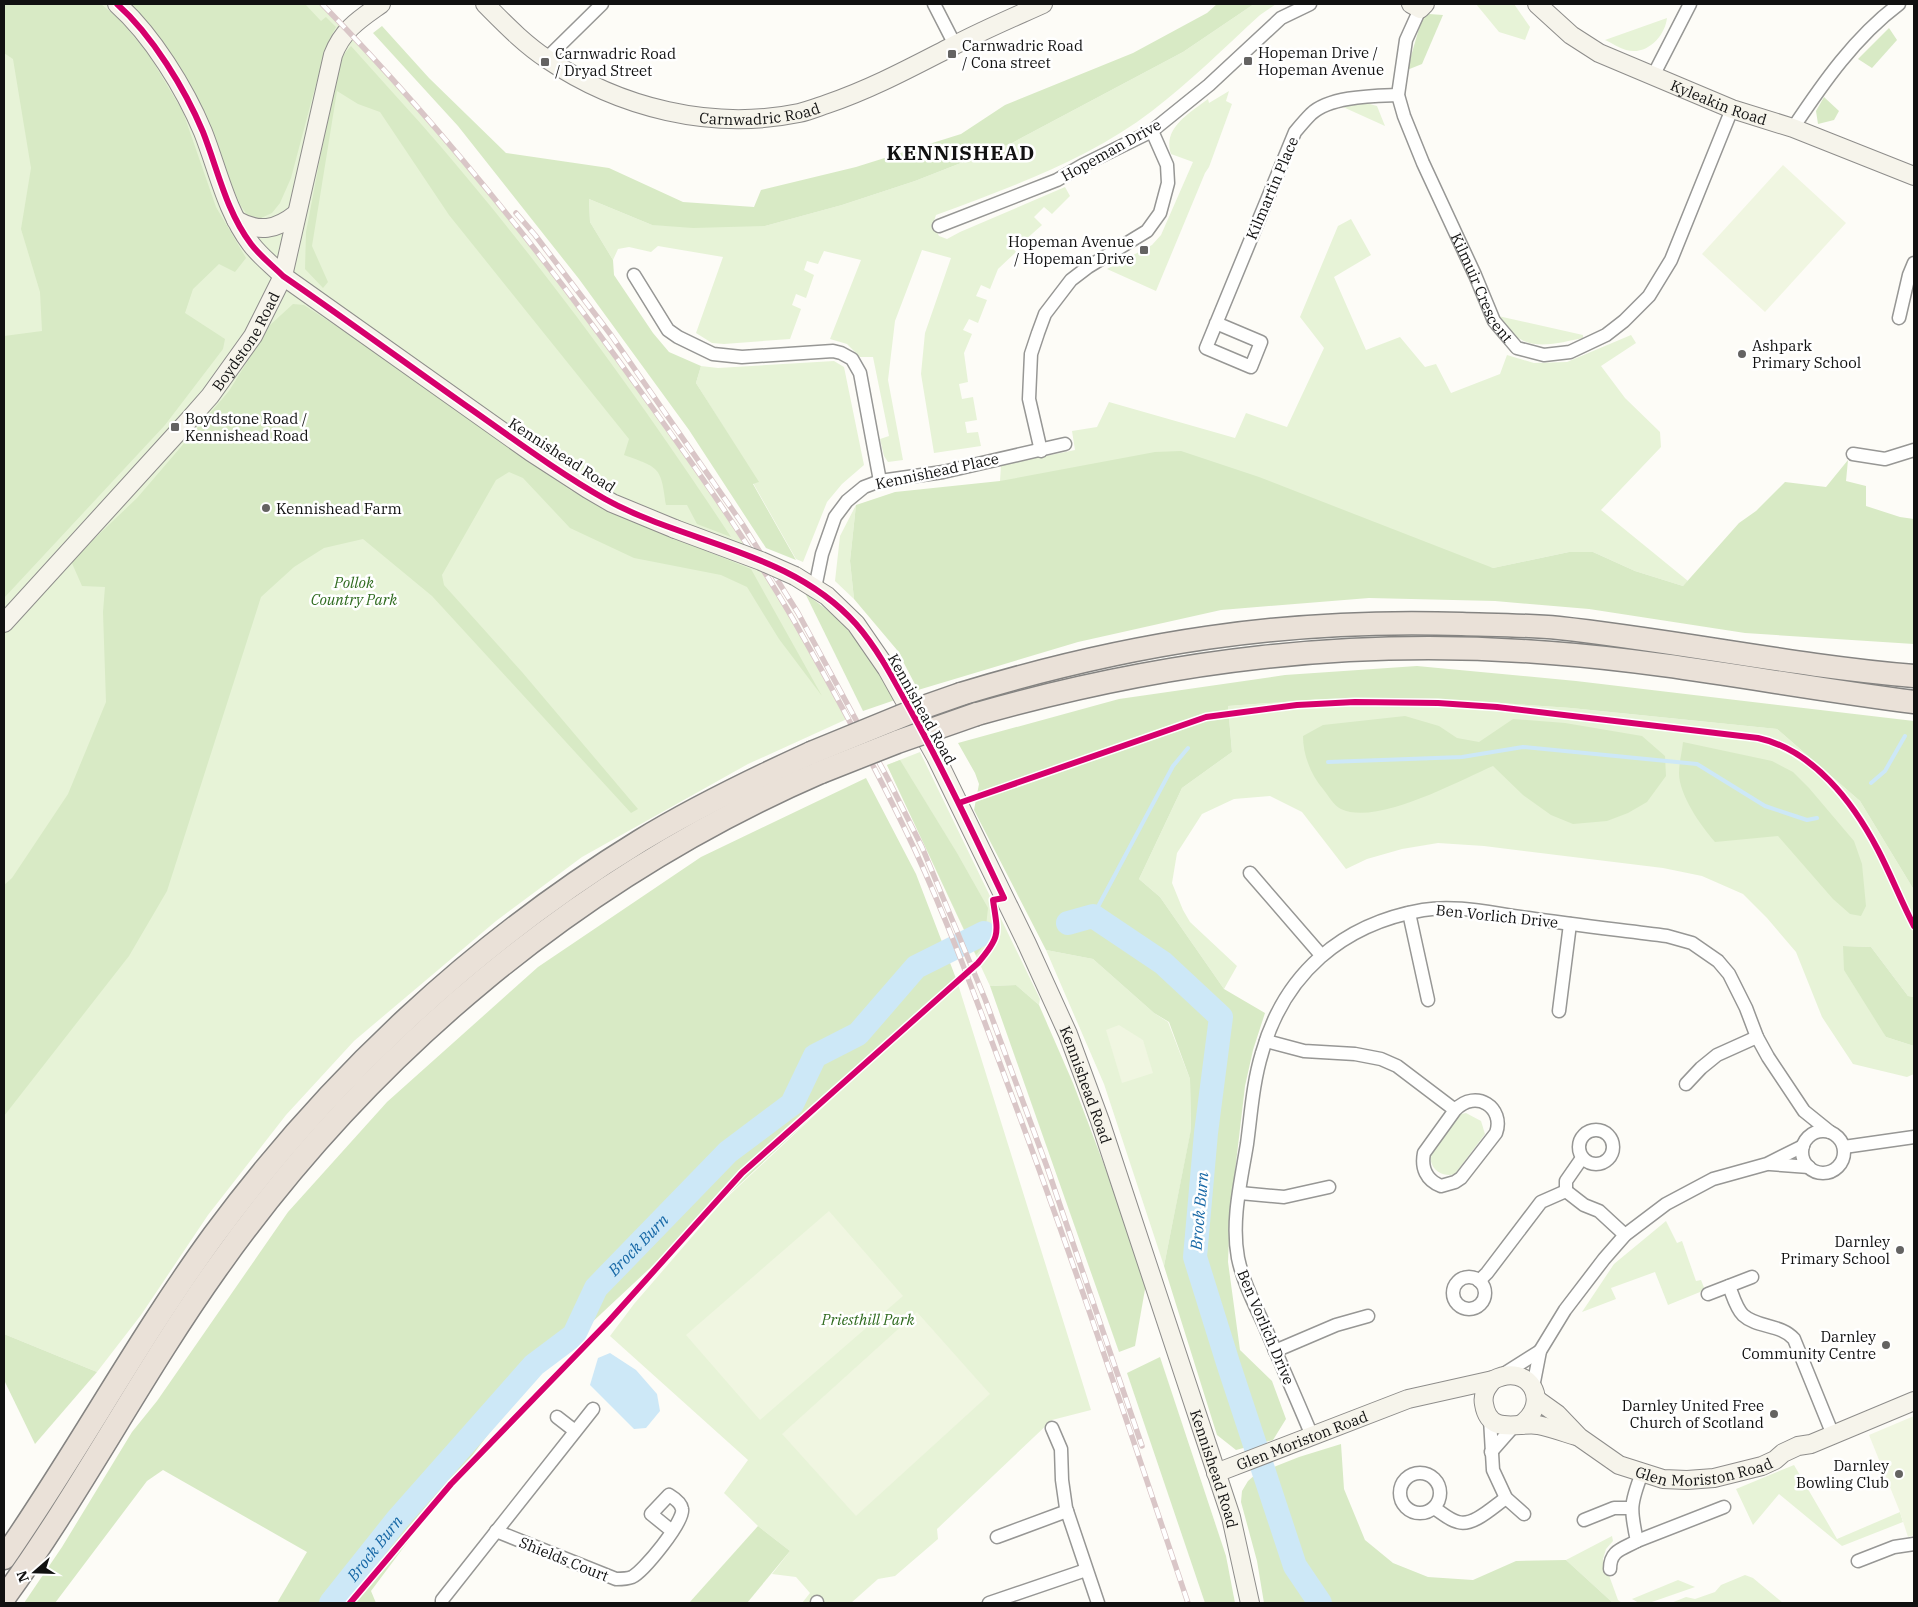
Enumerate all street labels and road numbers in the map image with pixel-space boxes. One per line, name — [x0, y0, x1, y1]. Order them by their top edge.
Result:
street label: Kyleakin Road — [1668, 75, 1769, 129]
street label: Carnwadric Road — [698, 98, 822, 129]
street label: Hopeman Drive — [1058, 115, 1164, 185]
street label: Kilmartin Place — [1242, 134, 1302, 242]
street label: Kilmuir Crescent — [1447, 229, 1517, 346]
street label: Boydstone Road — [207, 289, 283, 394]
street label: Kennishead Road — [505, 413, 619, 497]
street label: Kennishead Place — [874, 449, 1000, 493]
street label: Kennishead Road — [884, 650, 960, 768]
street label: Ben Vorlich Drive — [1435, 900, 1559, 932]
street label: Kennishead Road — [1056, 1023, 1116, 1146]
street label: Ben Vorlich Drive — [1233, 1267, 1299, 1387]
street label: Glen Moriston Road — [1233, 1406, 1370, 1474]
street label: Kennishead Road — [1187, 1407, 1243, 1530]
street label: Glen Moriston Road — [1633, 1453, 1775, 1490]
street label: Shields Court — [516, 1532, 612, 1586]

